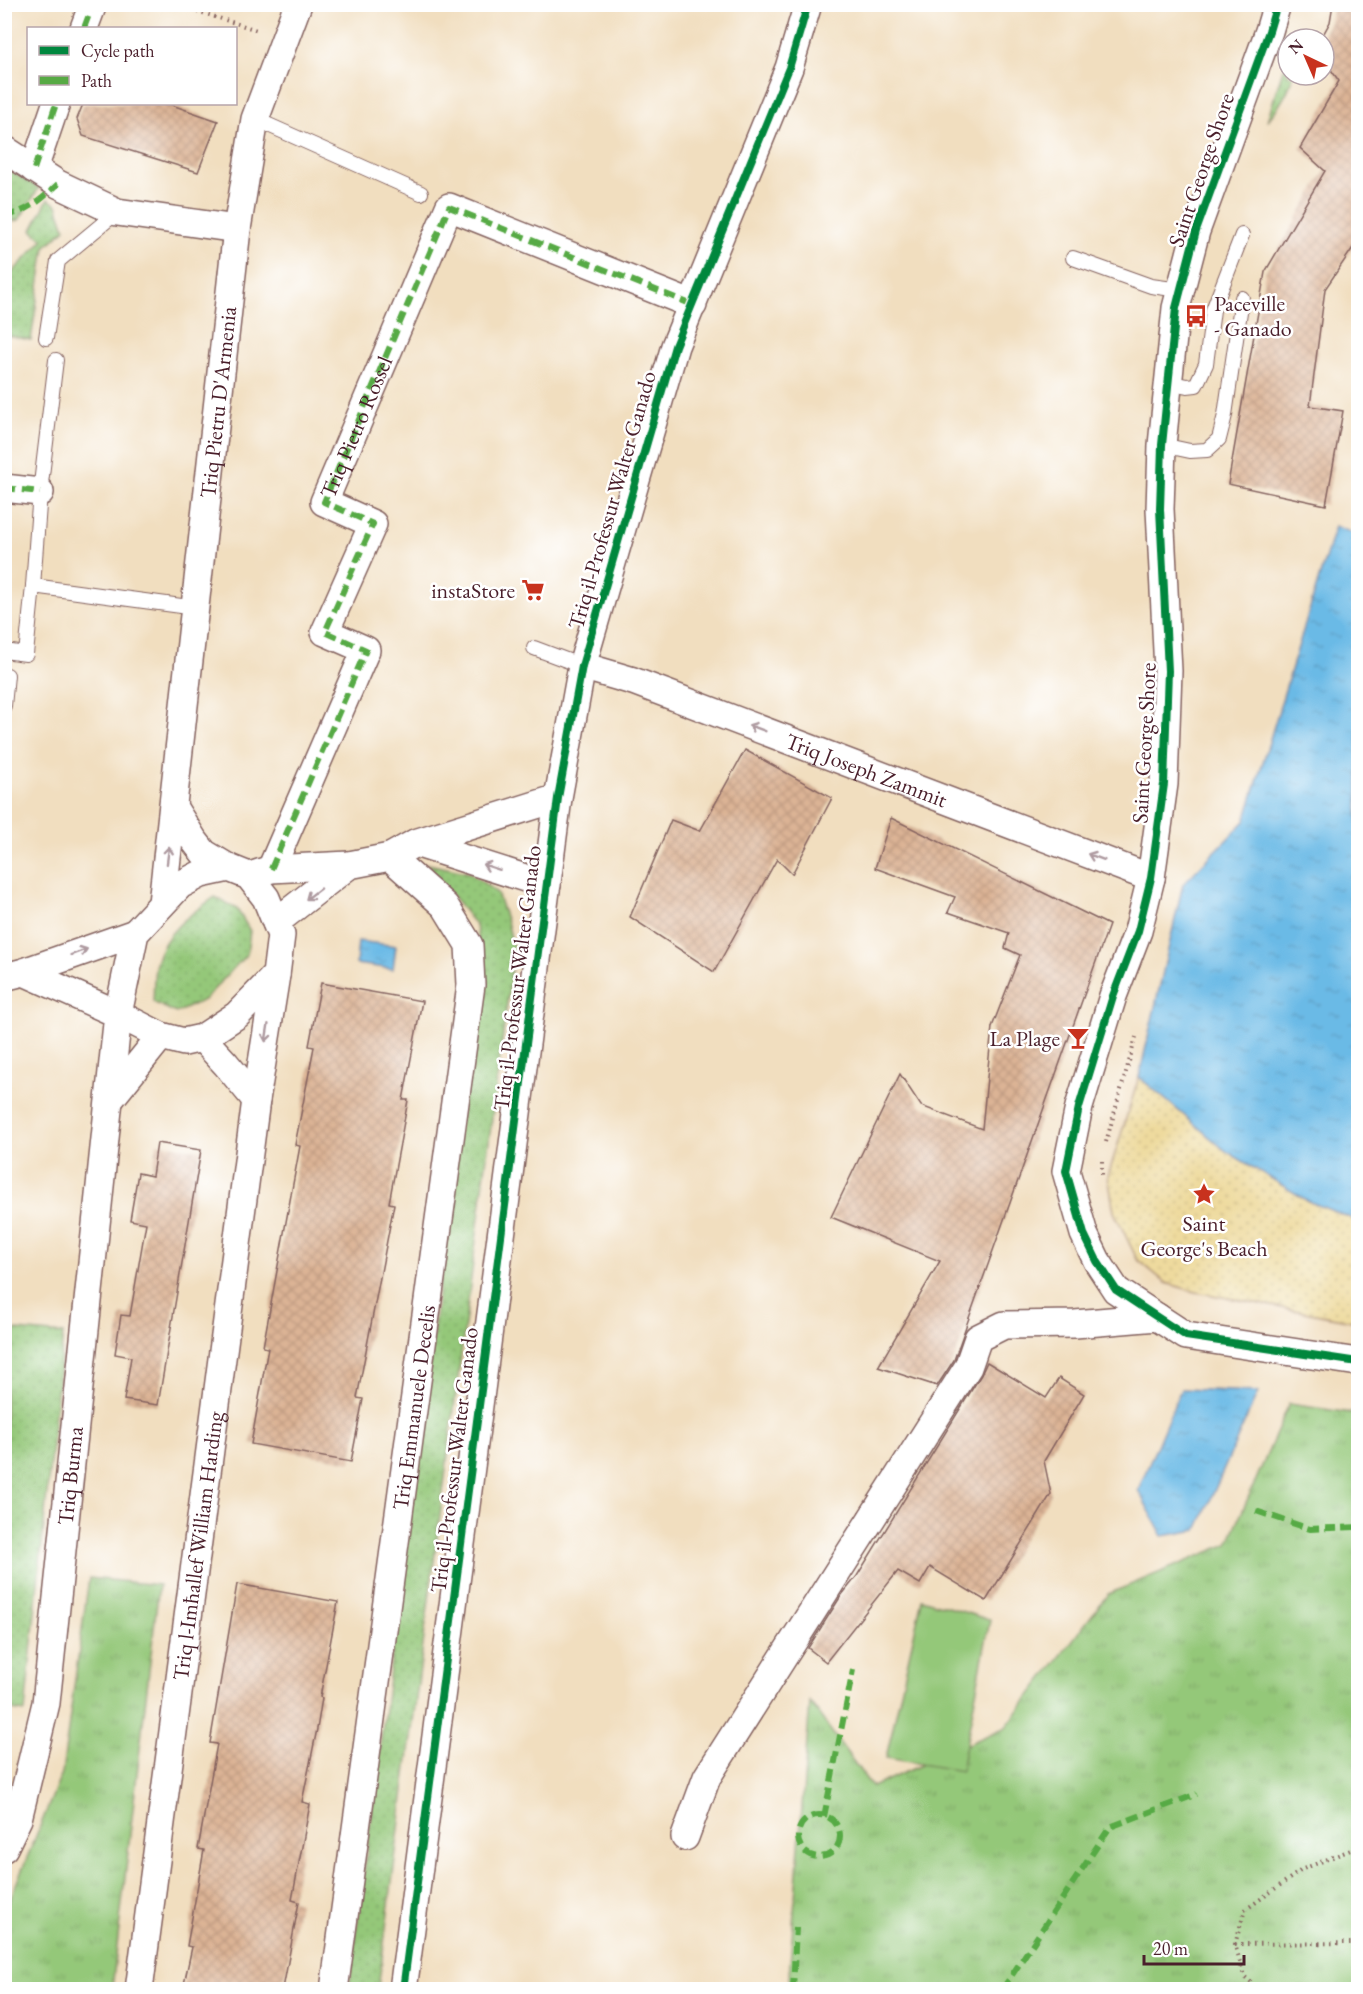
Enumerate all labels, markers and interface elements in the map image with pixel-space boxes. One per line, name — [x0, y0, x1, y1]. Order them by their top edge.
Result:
legend — [27, 27, 237, 105]
north arrow — [1276, 27, 1336, 87]
text: N — [1284, 34, 1308, 59]
text: Cycle path — [81, 39, 155, 62]
text: Path — [81, 69, 112, 92]
street label: Saint George Shore — [1161, 89, 1241, 251]
place label: Paceville - Ganado — [1214, 289, 1292, 343]
bus stop icon: Paceville - Ganado — [1183, 303, 1209, 329]
street label: Triq Pietru D'Armenia — [193, 304, 243, 499]
street label: Triq Pietro Rossel — [313, 351, 399, 502]
street label: Triq il-Professur Walter Ganado — [561, 367, 663, 632]
place label: instaStore — [431, 576, 515, 605]
supermarket icon: instaStore — [520, 577, 546, 603]
street label: Saint George Shore — [1125, 661, 1163, 824]
one-way arrow — [748, 722, 767, 733]
street label: Triq Joseph Zammit — [782, 726, 952, 814]
street label: Triq il-Professur Walter Ganado — [486, 843, 548, 1112]
one-way arrow — [162, 845, 173, 865]
one-way arrow — [1087, 851, 1106, 862]
one-way arrow — [482, 861, 501, 872]
one-way arrow — [305, 887, 321, 900]
one-way arrow — [69, 946, 88, 957]
one-way arrow — [261, 1023, 272, 1042]
place label: La Plage — [990, 1024, 1060, 1053]
bar icon: La Plage — [1065, 1025, 1091, 1051]
place icon: Saint George's Beach — [1191, 1181, 1217, 1207]
place label: Saint George's Beach — [1140, 1209, 1268, 1263]
street label: Triq Emmanuele Decelis — [385, 1303, 442, 1512]
street label: Triq il-Professur Walter Ganado — [423, 1325, 485, 1594]
street label: Triq l-Imħallef William Harding — [165, 1409, 229, 1682]
street label: Triq Burma — [50, 1425, 89, 1527]
scale bar — [1144, 1928, 1244, 1966]
text: 20 m — [1153, 1937, 1188, 1960]

